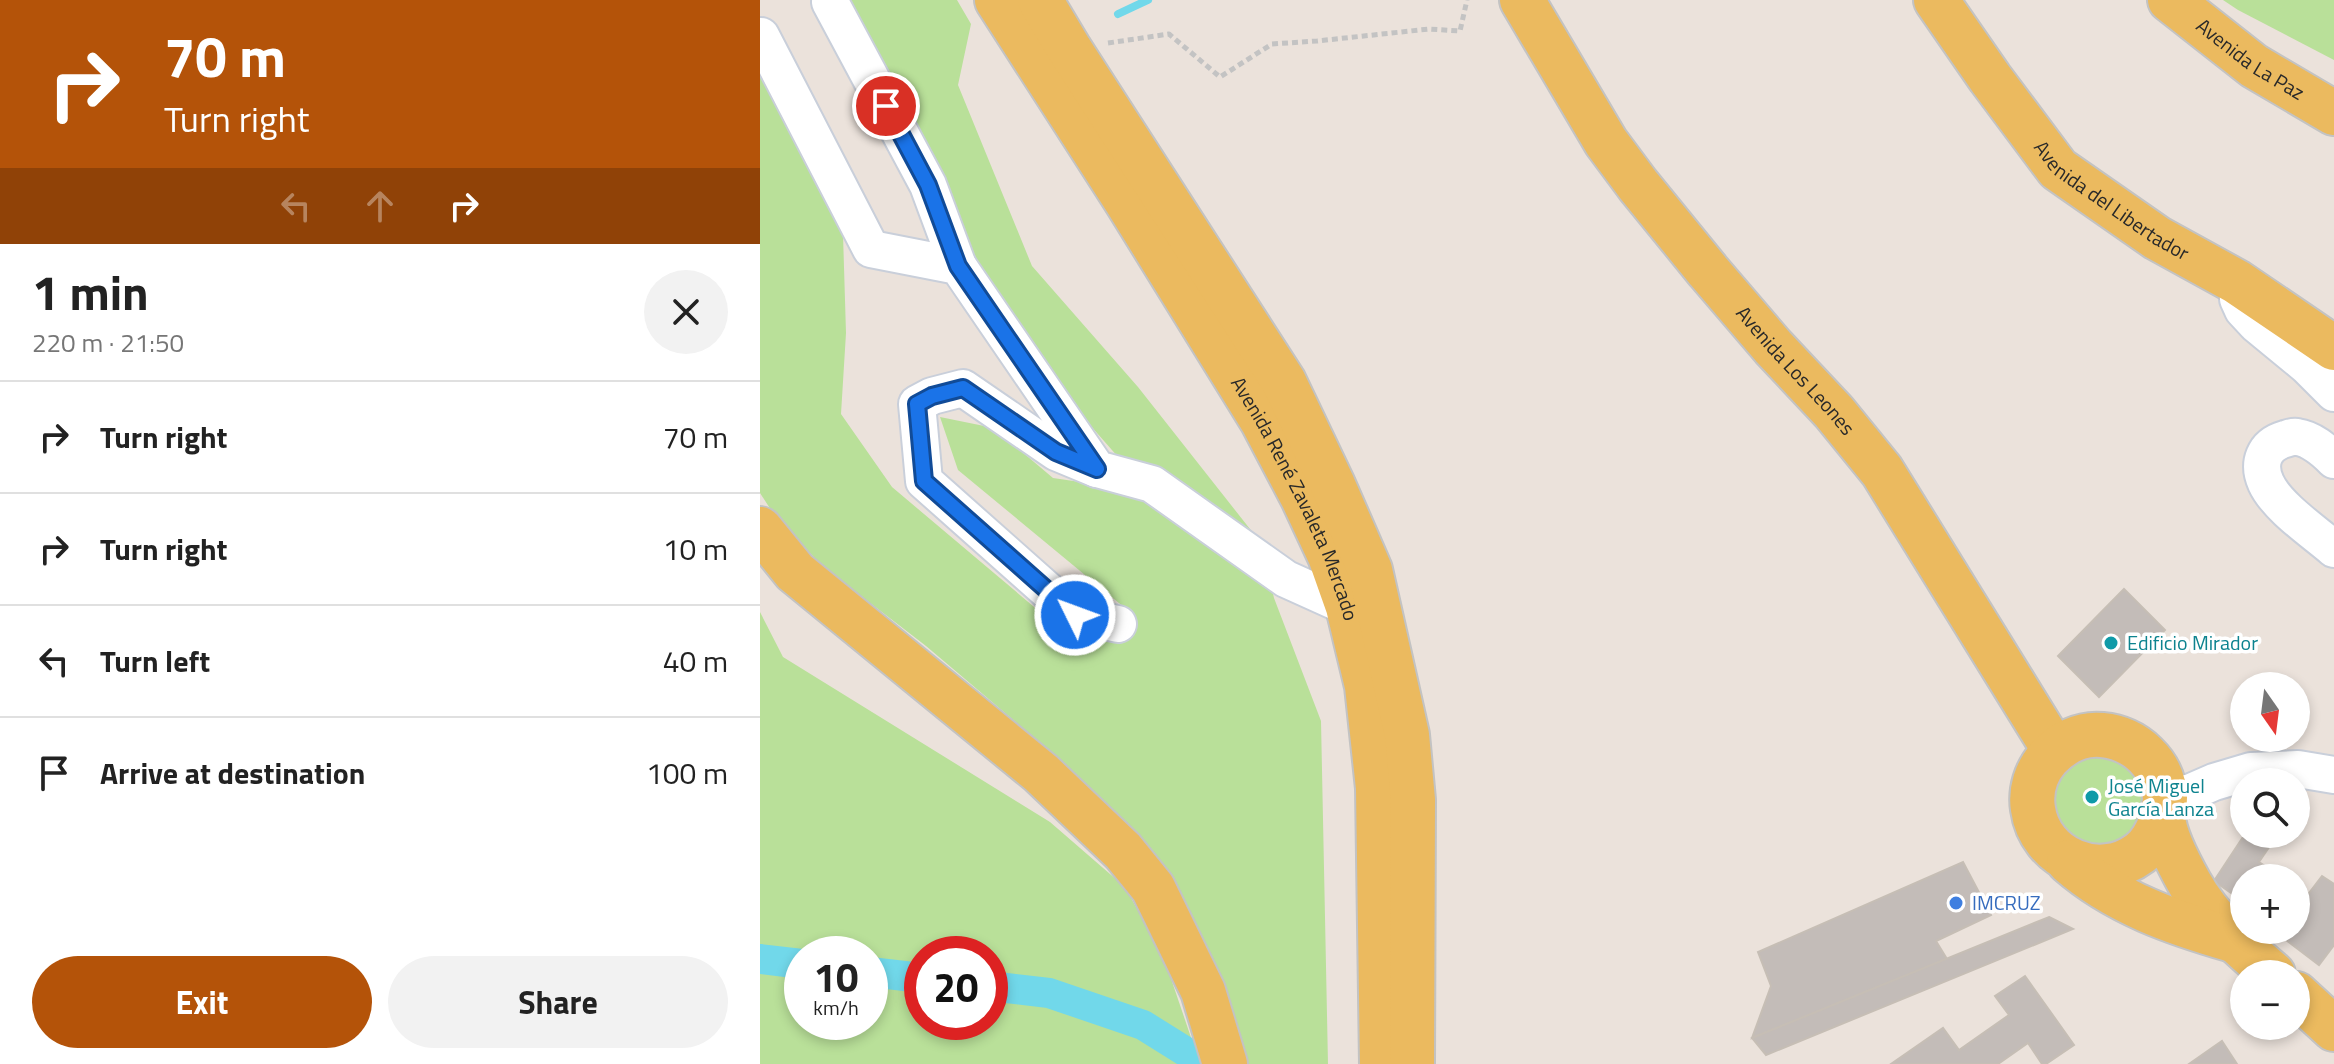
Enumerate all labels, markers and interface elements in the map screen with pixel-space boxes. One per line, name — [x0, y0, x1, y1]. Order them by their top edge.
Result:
street label: Avenida La Paz — [2190, 10, 2311, 107]
text: 70 m — [164, 14, 286, 99]
icon: right — [32, 32, 136, 136]
pin — [852, 72, 920, 140]
icon: arrive — [864, 84, 908, 128]
text: Turn right — [164, 91, 309, 146]
street label: Avenida del Libertador — [2027, 134, 2195, 268]
icon: left — [274, 184, 318, 228]
icon: ahead — [358, 184, 402, 228]
icon: right — [442, 184, 486, 228]
text: 1 min — [32, 256, 149, 329]
button: close — [644, 270, 728, 354]
street label: Avenida Los Leones — [1729, 298, 1863, 442]
text: 220 m · 21:50 — [32, 323, 184, 362]
street label: Avenida René Zavaleta Mercado — [1223, 370, 1367, 624]
text: Turn right — [100, 414, 228, 460]
text: 70 m — [663, 414, 728, 460]
icon: right — [32, 415, 76, 459]
text: Turn right — [100, 526, 228, 572]
text: 10 m — [663, 526, 728, 572]
icon: right — [32, 527, 76, 571]
position arrow — [1033, 573, 1117, 657]
place label: Edificio Mirador — [2127, 627, 2258, 658]
marker: Edificio Mirador — [2102, 634, 2120, 652]
text: Turn left — [100, 638, 210, 684]
text: 40 m — [663, 638, 728, 684]
icon: left — [32, 639, 76, 683]
north arrow — [2230, 672, 2310, 752]
map controls — [2230, 672, 2310, 1040]
text: Arrive at destination — [100, 750, 365, 796]
text: 100 m — [646, 750, 728, 796]
icon: arrive — [32, 751, 76, 795]
button: search — [2230, 768, 2310, 848]
place label: José Miguel García Lanza — [2108, 770, 2214, 824]
marker: José Miguel García Lanza — [2083, 788, 2101, 806]
button: + — [2230, 864, 2310, 944]
place label: IMCRUZ — [1972, 887, 2041, 918]
marker: IMCRUZ — [1947, 894, 1965, 912]
speed limit sign: 20 — [904, 936, 1008, 1040]
text: 10 — [814, 947, 858, 1008]
button: Exit — [32, 956, 372, 1048]
button: Share — [388, 956, 728, 1048]
button: − — [2230, 960, 2310, 1040]
text: km/h — [813, 992, 859, 1023]

